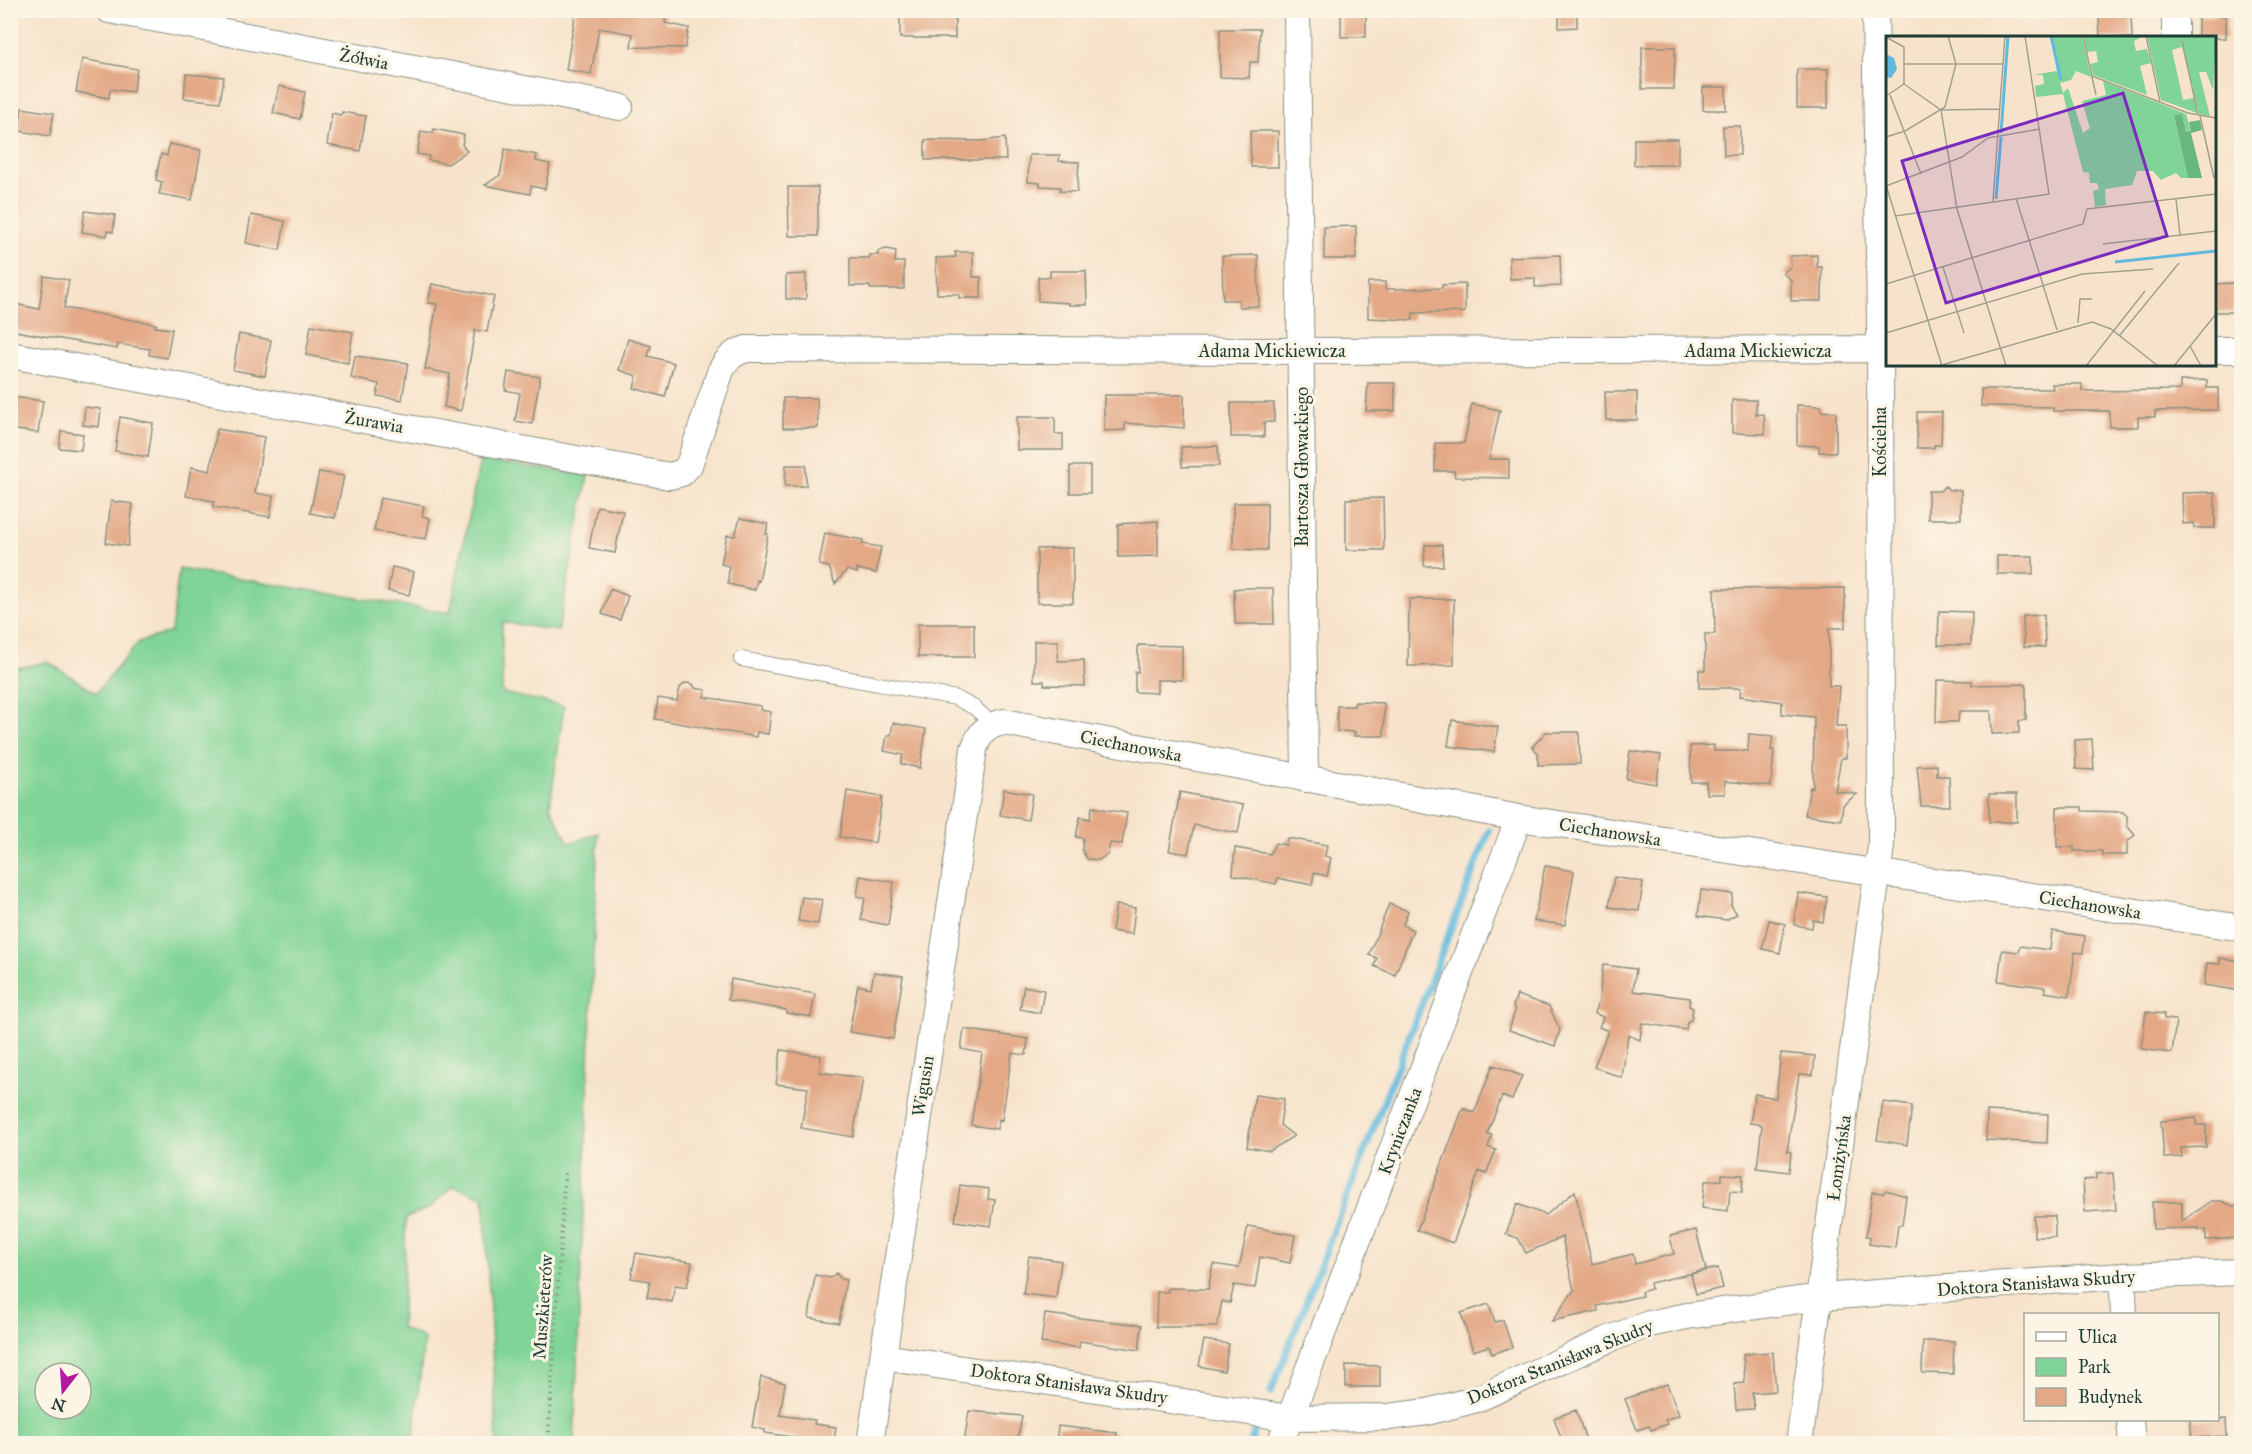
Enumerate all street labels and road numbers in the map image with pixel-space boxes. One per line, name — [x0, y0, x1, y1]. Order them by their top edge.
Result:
street label: Żółwia — [338, 43, 391, 75]
street label: Adama Mickiewicza — [1197, 340, 1346, 362]
street label: Adama Mickiewicza — [1683, 340, 1832, 362]
street label: Bartosza Głowackiego — [1291, 387, 1314, 547]
street label: Żurawia — [343, 405, 406, 438]
street label: Kościelna — [1869, 406, 1891, 477]
street label: Ciechanowska — [1078, 725, 1184, 767]
street label: Ciechanowska — [1557, 813, 1663, 851]
street label: Ciechanowska — [2037, 886, 2143, 924]
street label: Wigusin — [907, 1054, 940, 1118]
street label: Kryniczanka — [1373, 1084, 1427, 1178]
street label: Łomżyńska — [1822, 1113, 1856, 1202]
street label: Muszkieterów — [528, 1254, 558, 1360]
street label: Doktora Stanisława Skudry — [1936, 1265, 2137, 1301]
street label: Doktora Stanisława Skudry — [1464, 1314, 1657, 1409]
street label: Doktora Stanisława Skudry — [969, 1359, 1170, 1409]

